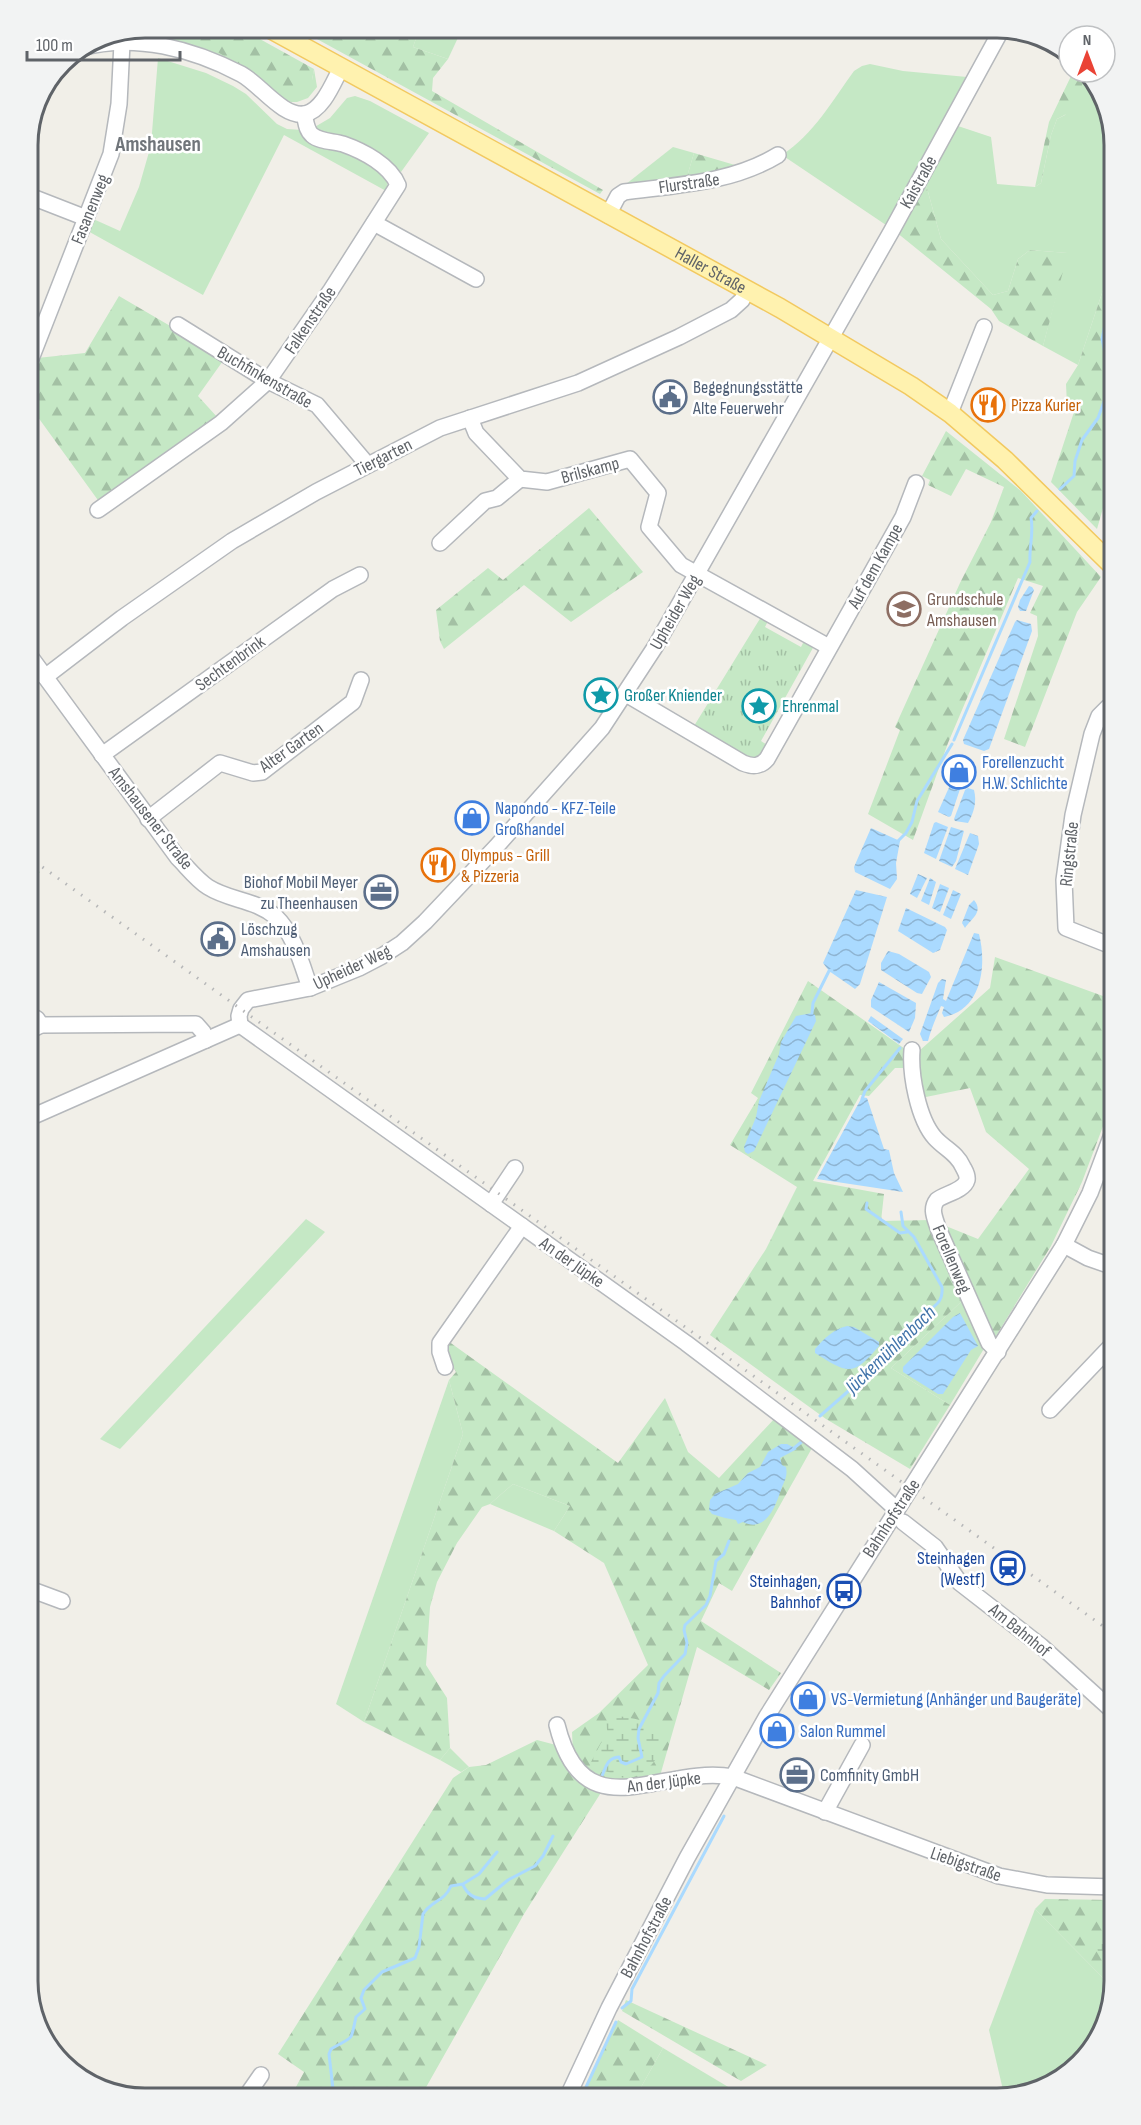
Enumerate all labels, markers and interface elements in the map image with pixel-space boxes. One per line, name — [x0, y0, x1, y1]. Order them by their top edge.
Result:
scale bar — [27, 24, 180, 62]
north arrow — [1057, 24, 1117, 84]
text: N — [1083, 31, 1091, 50]
text: 100 m — [36, 35, 73, 56]
district label: Amshausen — [114, 132, 201, 157]
street label: Kaistraße — [895, 152, 941, 212]
street label: Flurstraße — [657, 169, 721, 198]
street label: Fasanenweg — [67, 171, 114, 247]
street label: Haller Straße — [671, 243, 750, 298]
street label: Falkenstraße — [280, 283, 341, 358]
street label: Buchfinkenstraße — [214, 342, 316, 413]
place label: Begegnungsstätte Alte Feuerwehr — [692, 377, 803, 419]
public building icon: Begegnungsstätte Alte Feuerwehr — [652, 379, 688, 415]
restaurant icon: Pizza Kurier — [970, 387, 1006, 423]
place label: Pizza Kurier — [1011, 395, 1081, 416]
street label: Tiergarten — [351, 434, 416, 481]
street label: Brilskamp — [559, 453, 621, 488]
street label: Auf dem Kampe — [843, 520, 907, 613]
street label: Upheider Weg — [646, 571, 705, 654]
place label: Grundschule Amshausen — [926, 589, 1003, 631]
school or university icon: Grundschule Amshausen — [886, 591, 922, 627]
street label: Sechtenbrink — [191, 631, 269, 696]
place icon: Großer Kniender — [583, 677, 619, 713]
place label: Großer Kniender — [624, 685, 722, 706]
place icon: Ehrenmal — [741, 688, 777, 724]
place label: Ehrenmal — [782, 696, 839, 717]
street label: Alter Garten — [254, 718, 327, 778]
place label: Forellenzucht H.W. Schlichte — [982, 752, 1068, 794]
shop icon: Forellenzucht H.W. Schlichte — [941, 754, 977, 790]
street label: Amshausener Straße — [103, 762, 197, 874]
place label: Napondo - KFZ-Teile Großhandel — [495, 798, 616, 840]
shop icon: Napondo - KFZ-Teile Großhandel — [454, 800, 490, 836]
street label: Ringstraße — [1056, 821, 1083, 888]
place label: Olympus - Grill & Pizzeria — [461, 845, 550, 887]
restaurant icon: Olympus - Grill & Pizzeria — [420, 847, 456, 883]
place label: Biohof Mobil Meyer zu Theenhausen — [244, 872, 358, 914]
office icon: Biohof Mobil Meyer zu Theenhausen — [363, 874, 399, 910]
place label: Löschzug Amshausen — [240, 919, 311, 961]
public building icon: Löschzug Amshausen — [200, 921, 236, 957]
street label: Upheider Weg — [310, 940, 394, 995]
street label: Forellenweg — [928, 1222, 975, 1297]
street label: An der Jüpke — [535, 1232, 608, 1292]
water label: Jückemühlenbach — [840, 1301, 941, 1399]
street label: Bahnhofstraße — [858, 1475, 925, 1561]
place label: Steinhagen (Westf) — [917, 1548, 985, 1590]
station icon: Steinhagen (Westf) — [990, 1550, 1026, 1586]
place label: Steinhagen, Bahnhof — [750, 1571, 822, 1613]
bus stop icon: Steinhagen, Bahnhof — [826, 1573, 862, 1609]
street label: Am Bahnhof — [984, 1599, 1055, 1662]
shop icon: VS-Vermietung (Anhänger und Baugeräte) — [790, 1681, 826, 1717]
place label: VS-Vermietung (Anhänger und Baugeräte) — [831, 1689, 1081, 1710]
shop icon: Salon Rummel — [759, 1713, 795, 1749]
place label: Salon Rummel — [800, 1721, 886, 1742]
office icon: Comfinity GmbH — [779, 1757, 815, 1793]
place label: Comfinity GmbH — [820, 1765, 919, 1786]
street label: An der Jüpke — [625, 1768, 702, 1798]
street label: Liebigstraße — [928, 1843, 1004, 1886]
street label: Bahnhofstraße — [616, 1893, 677, 1982]

